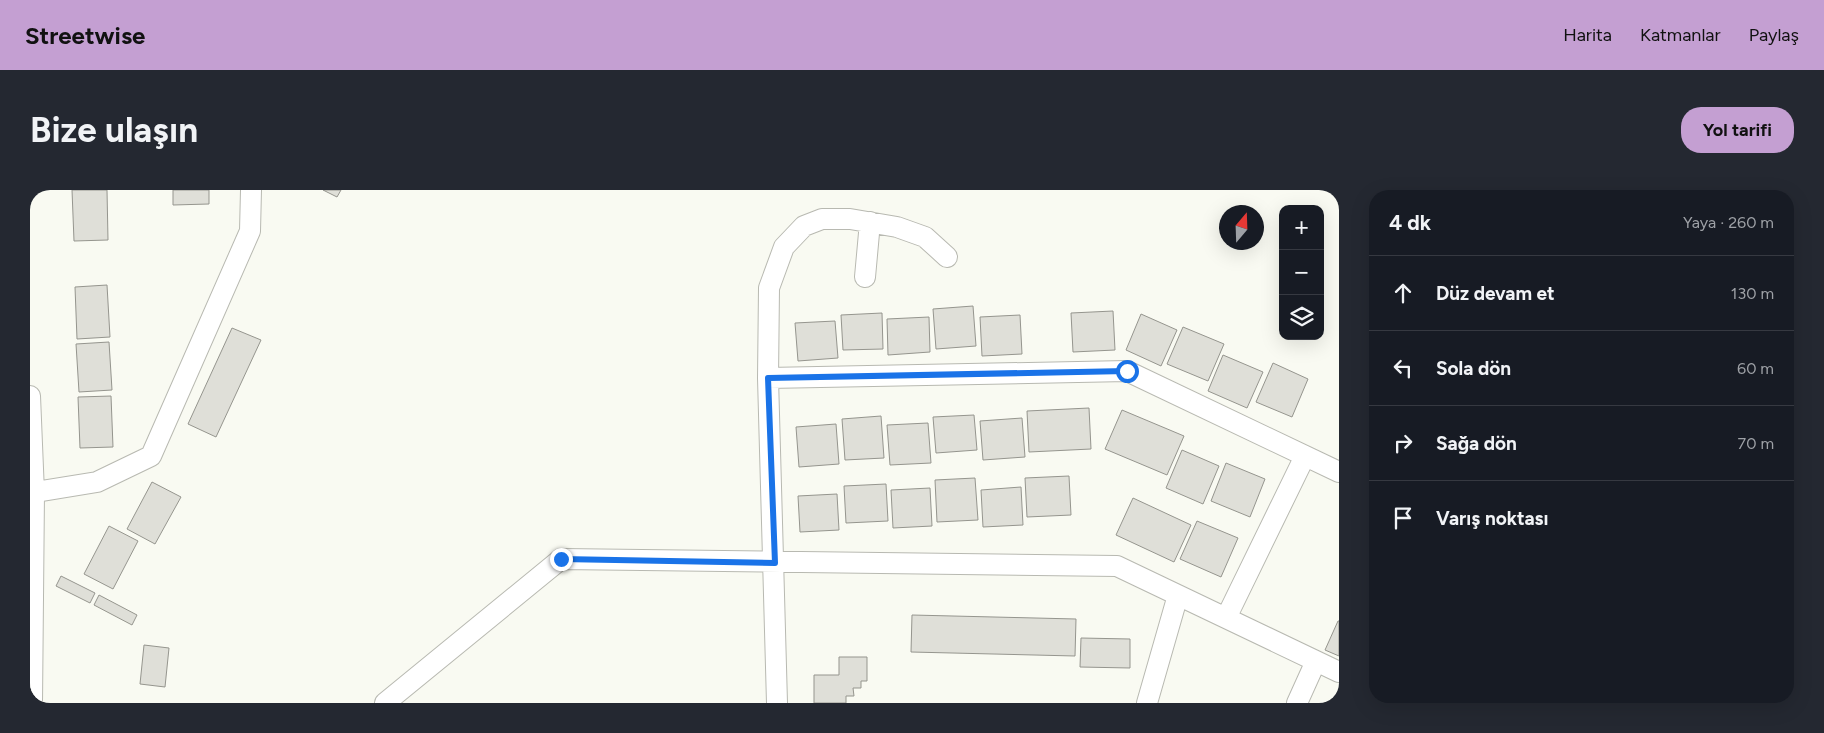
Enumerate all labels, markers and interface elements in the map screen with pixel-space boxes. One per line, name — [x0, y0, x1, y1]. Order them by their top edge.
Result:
text: Streetwise — [25, 21, 145, 50]
text: Harita — [1563, 24, 1612, 46]
text: Katmanlar — [1640, 24, 1721, 46]
text: Paylaş — [1749, 24, 1799, 46]
button: Yol tarifi — [1681, 107, 1794, 153]
text: Bize ulaşın — [30, 109, 198, 151]
north arrow — [1219, 205, 1264, 250]
map controls — [1279, 205, 1324, 340]
button: + — [1279, 205, 1324, 250]
text: 4 dk — [1389, 210, 1431, 235]
text: Yaya · 260 m — [1683, 213, 1774, 232]
button: − — [1279, 250, 1324, 295]
icon: ahead — [1389, 279, 1417, 307]
text: Düz devam et — [1436, 282, 1555, 305]
text: 130 m — [1731, 284, 1774, 303]
button: layers — [1279, 295, 1324, 340]
icon: left — [1389, 354, 1417, 382]
text: Sola dön — [1436, 357, 1511, 380]
text: 60 m — [1737, 359, 1774, 378]
route start — [1116, 360, 1139, 383]
icon: right — [1389, 429, 1417, 457]
text: Sağa dön — [1436, 432, 1517, 455]
text: 70 m — [1738, 434, 1774, 453]
icon: arrive — [1389, 504, 1417, 532]
text: Varış noktası — [1436, 507, 1548, 530]
route end — [550, 548, 573, 571]

